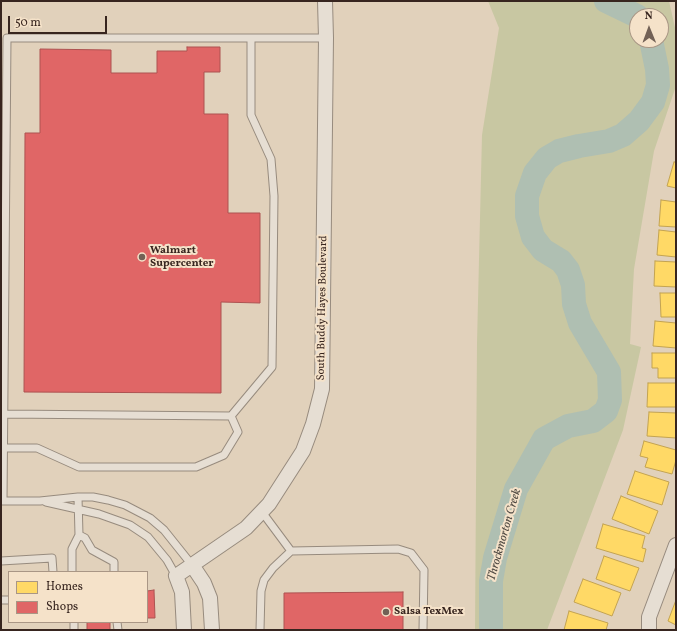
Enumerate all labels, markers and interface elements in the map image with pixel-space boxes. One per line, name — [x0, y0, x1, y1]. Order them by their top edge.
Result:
scale bar — [10, 8, 109, 34]
north arrow — [629, 8, 669, 48]
text: N — [645, 9, 653, 24]
text: 50 m — [15, 15, 41, 31]
street label: South Buddy Hayes Boulevard — [315, 235, 331, 381]
place label: Walmart Supercenter — [150, 244, 213, 270]
marker: Walmart Supercenter — [137, 252, 147, 262]
water label: Throckmorton Creek — [485, 487, 525, 583]
legend — [8, 571, 148, 623]
text: Homes — [46, 579, 83, 595]
text: Shops — [46, 599, 78, 615]
place label: Salsa TexMex — [394, 605, 464, 619]
marker: Salsa TexMex — [381, 607, 391, 617]

